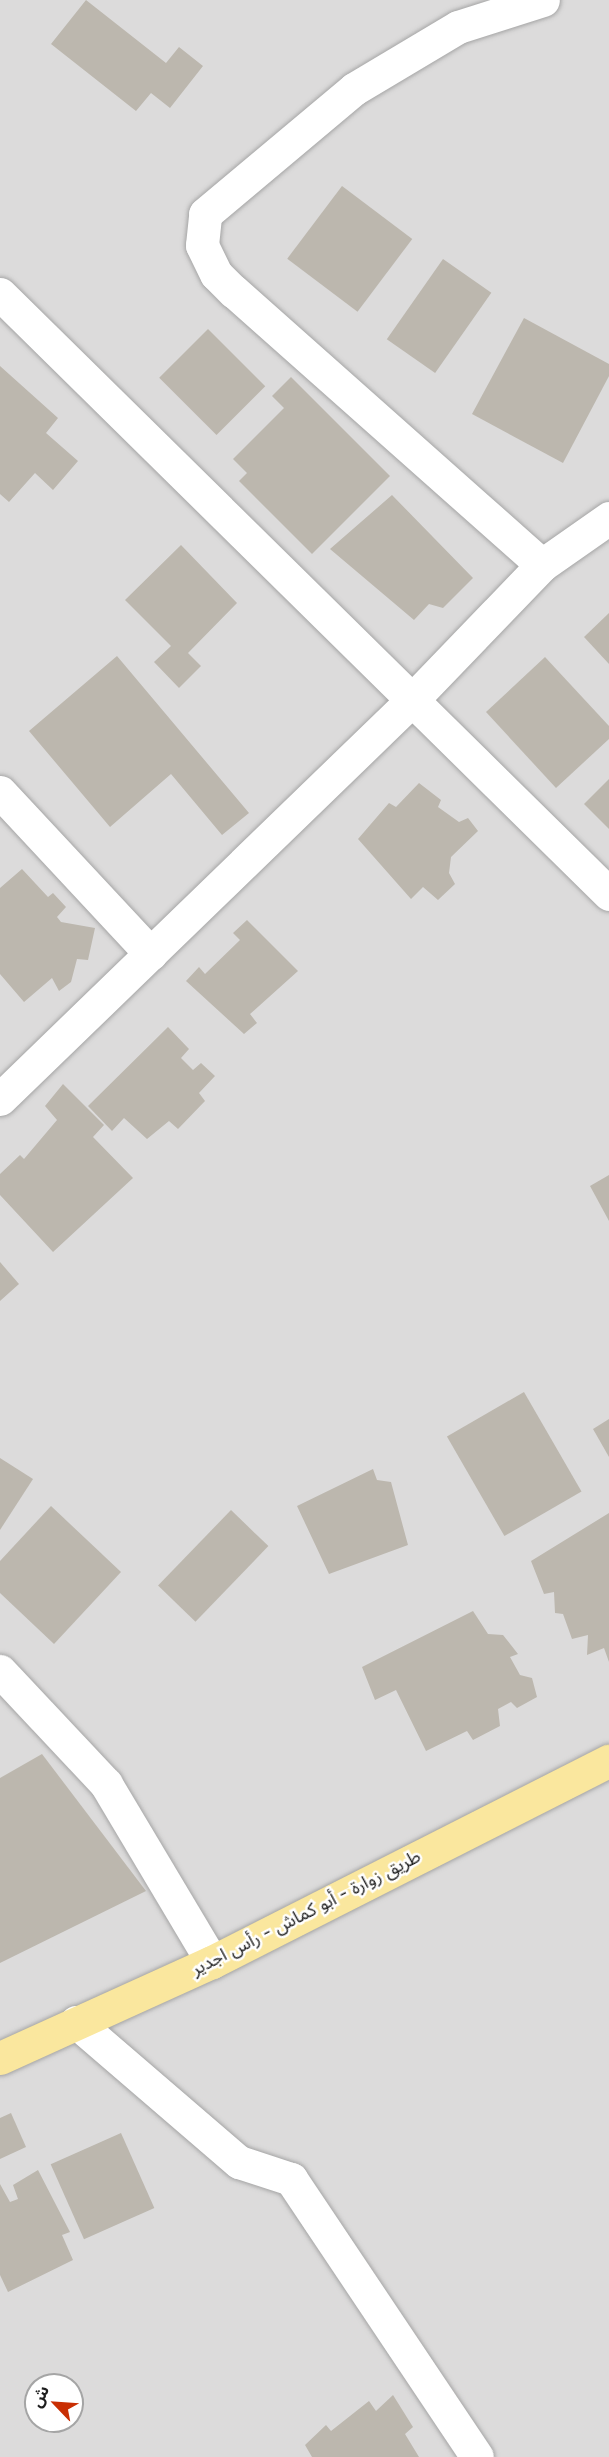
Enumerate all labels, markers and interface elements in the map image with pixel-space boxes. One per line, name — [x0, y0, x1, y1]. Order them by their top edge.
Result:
street label: طريق زوارة - أبو كماش - رأس اجدير — [188, 1846, 424, 1980]
north arrow — [24, 2373, 84, 2433]
text: ش — [26, 2382, 53, 2410]

